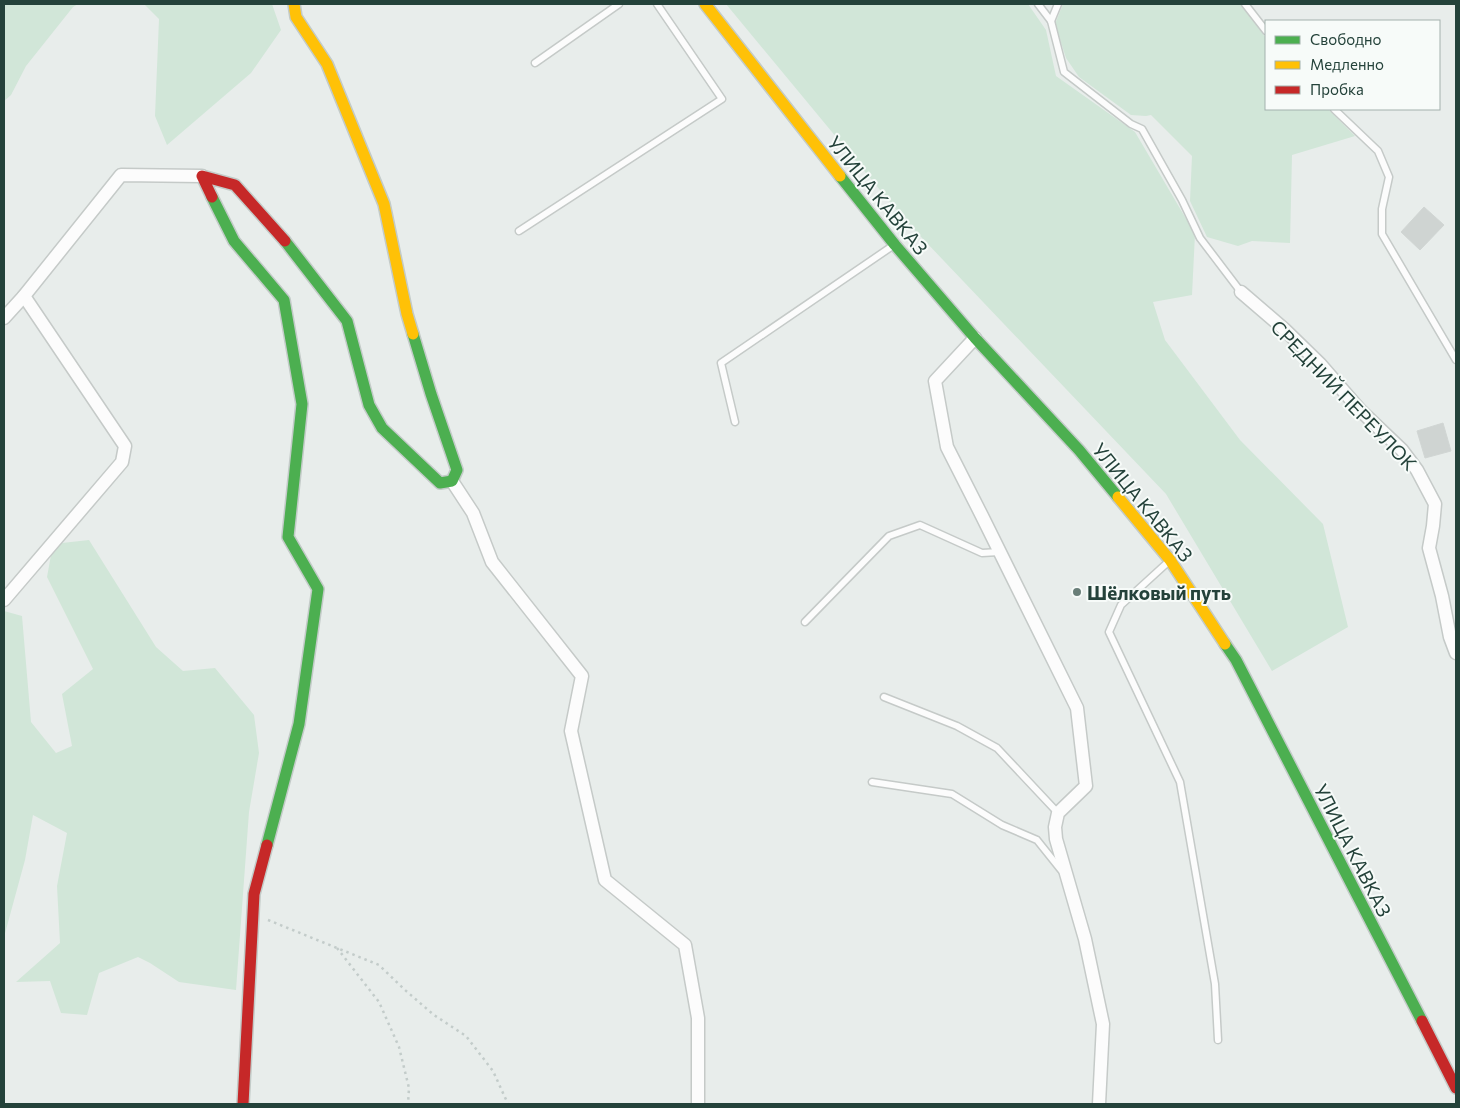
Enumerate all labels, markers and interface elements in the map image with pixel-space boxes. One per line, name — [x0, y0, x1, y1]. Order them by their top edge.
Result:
legend — [1265, 20, 1440, 110]
text: Свободно — [1310, 30, 1381, 48]
text: Медленно — [1310, 55, 1384, 73]
text: Пробка — [1310, 80, 1364, 98]
street label: УЛИЦА КАВКАЗ — [823, 131, 933, 259]
street label: СРЕДНИЙ ПЕРЕУЛОК — [1266, 315, 1422, 475]
street label: УЛИЦА КАВКАЗ — [1088, 438, 1198, 566]
place label: Шёлковый путь — [1087, 581, 1231, 604]
marker: Шёлковый путь — [1071, 586, 1083, 598]
street label: УЛИЦА КАВКАЗ — [1310, 780, 1396, 920]

